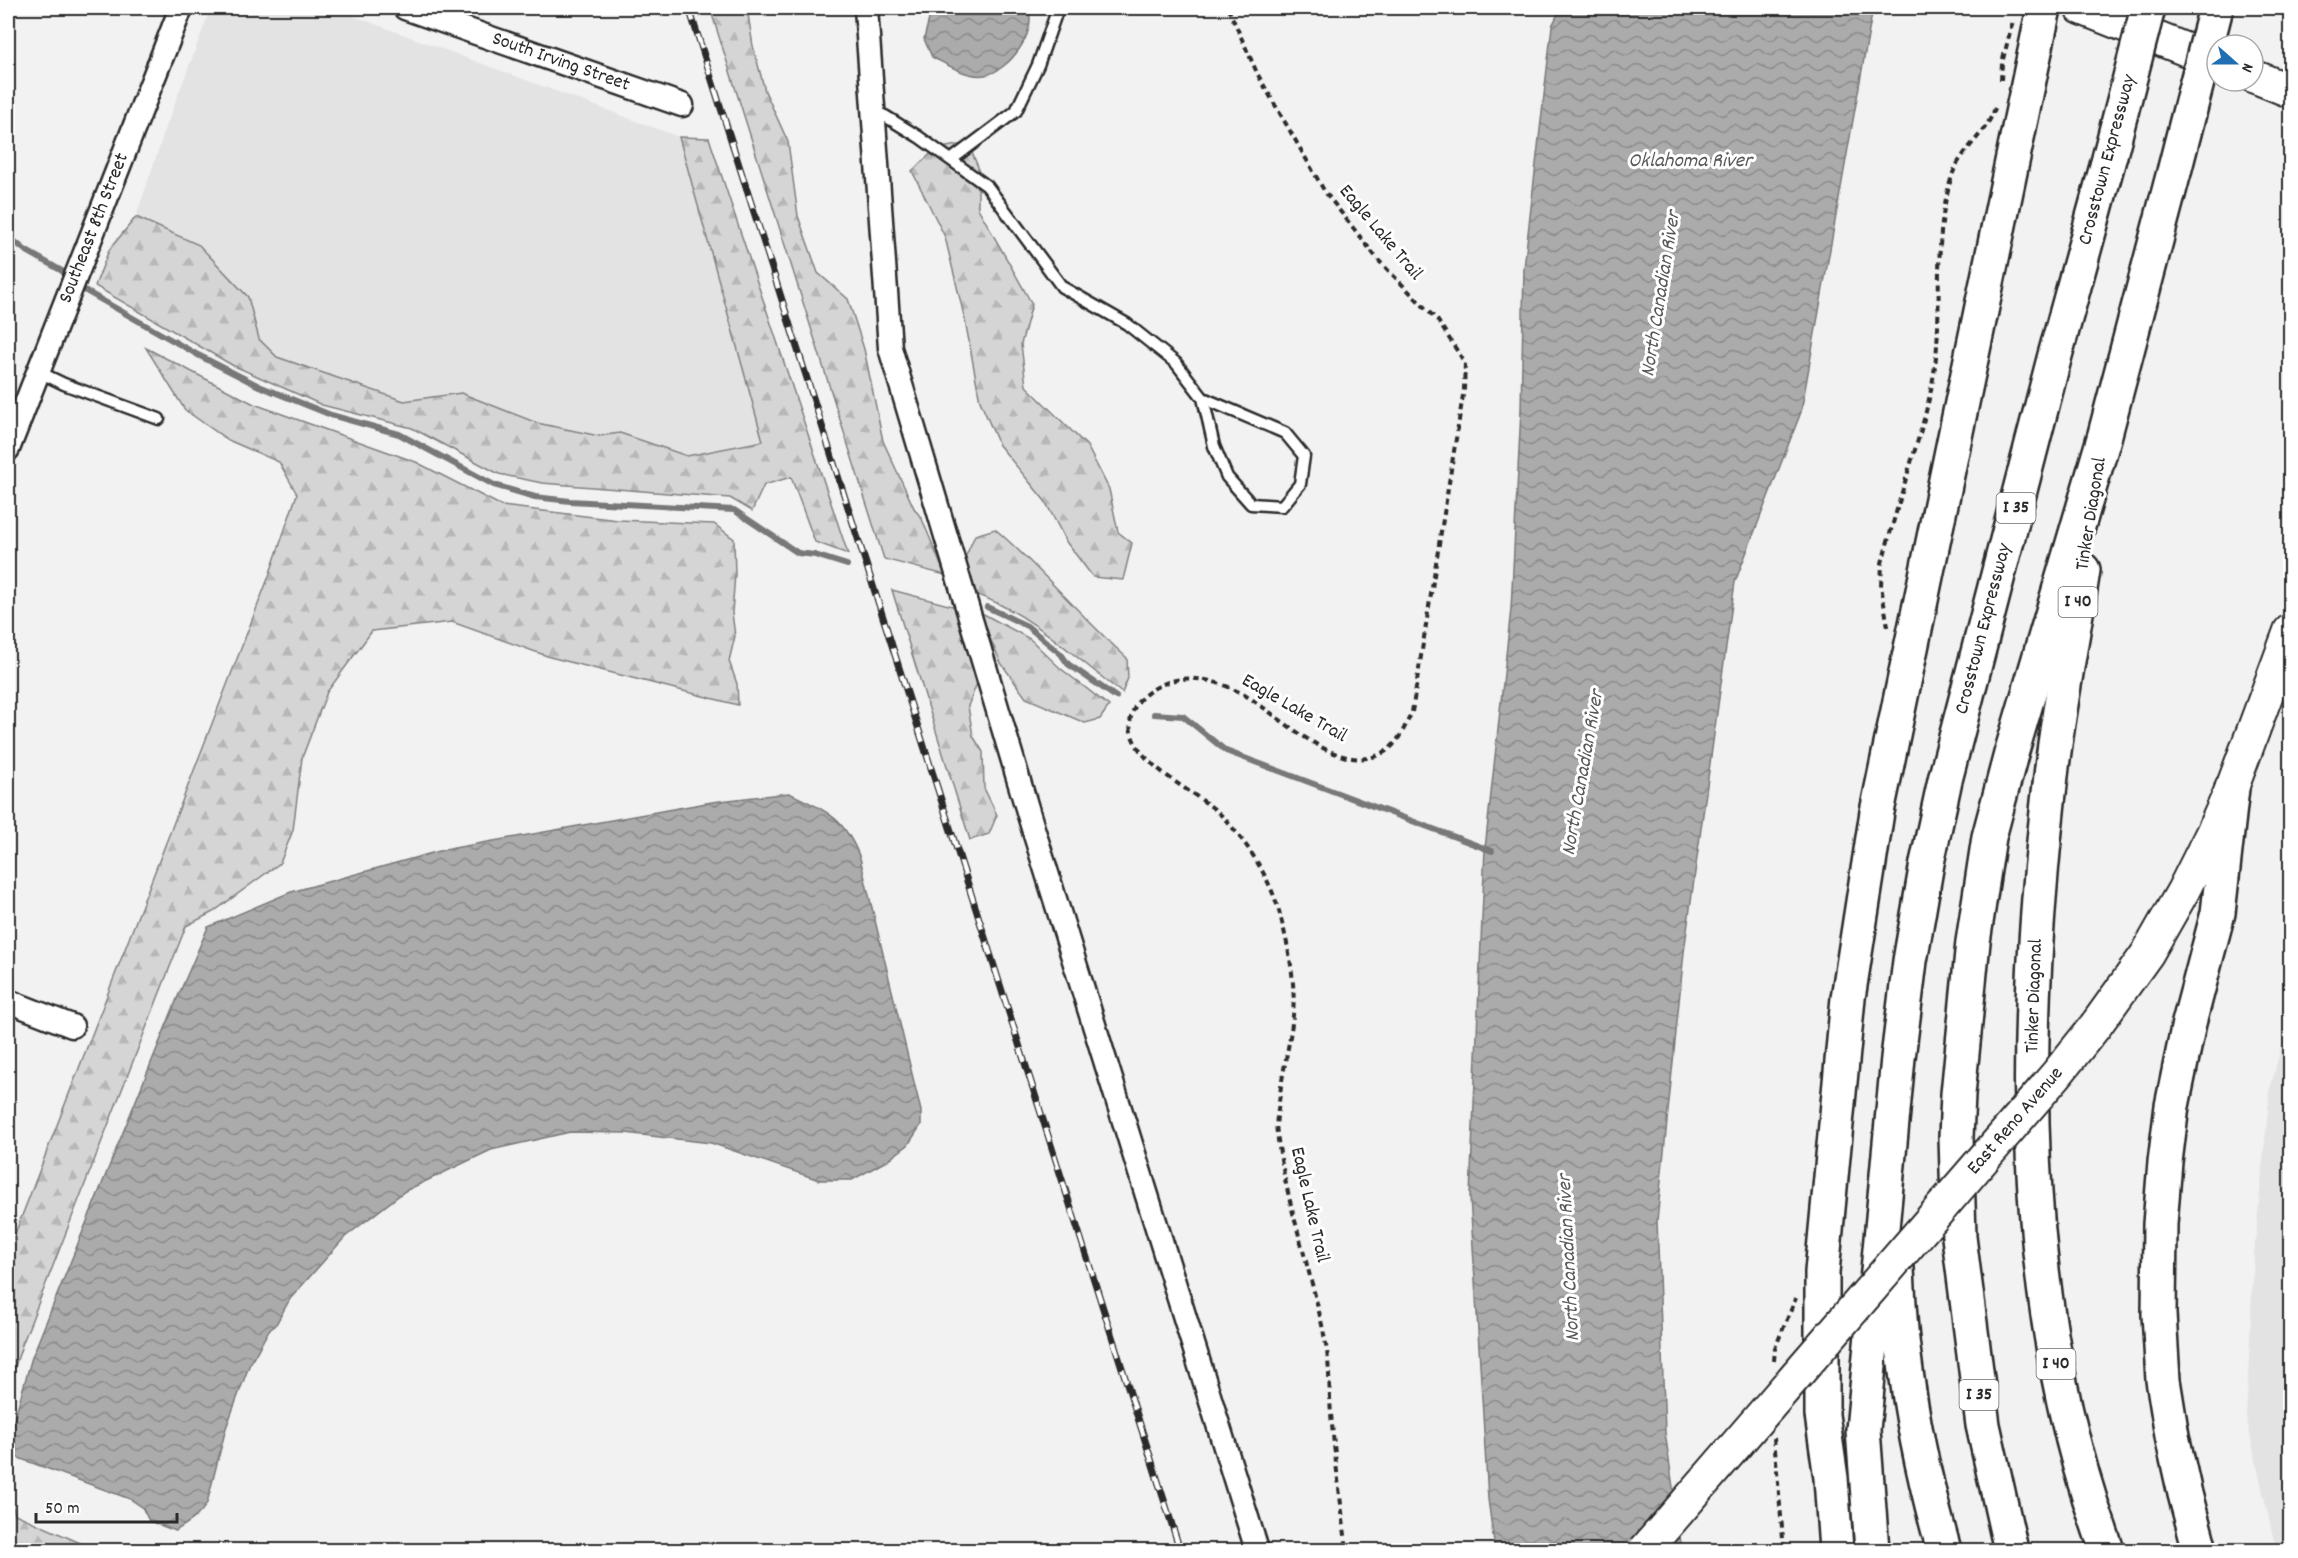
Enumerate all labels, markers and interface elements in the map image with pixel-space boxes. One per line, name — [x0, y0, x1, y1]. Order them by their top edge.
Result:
street label: South Irving Street — [488, 25, 634, 100]
north arrow — [2205, 33, 2265, 93]
text: N — [2234, 60, 2259, 75]
street label: Crosstown Expressway — [2072, 71, 2144, 248]
water label: Oklahoma River — [1628, 147, 1754, 177]
street label: Southeast 8th Street — [52, 149, 137, 308]
street label: Eagle Lake Trail — [1331, 179, 1429, 287]
water label: North Canadian River — [1634, 207, 1690, 379]
street label: Tinker Diagonal — [2069, 455, 2115, 573]
road number: I 35 — [1996, 493, 2036, 523]
street label: Crosstown Expressway — [1949, 540, 2020, 717]
road number: I 40 — [2058, 587, 2098, 617]
street label: Eagle Lake Trail — [1236, 667, 1352, 751]
water label: North Canadian River — [1555, 686, 1614, 858]
street label: Tinker Diagonal — [2019, 938, 2051, 1054]
street label: East Reno Avenue — [1961, 1061, 2071, 1181]
street label: Eagle Lake Trail — [1282, 1144, 1336, 1266]
water label: North Canadian River — [1551, 1171, 1589, 1342]
road number: I 40 — [2036, 1349, 2076, 1379]
road number: I 35 — [1960, 1380, 1998, 1410]
scale bar — [36, 1486, 177, 1524]
text: 50 m — [45, 1497, 80, 1522]

